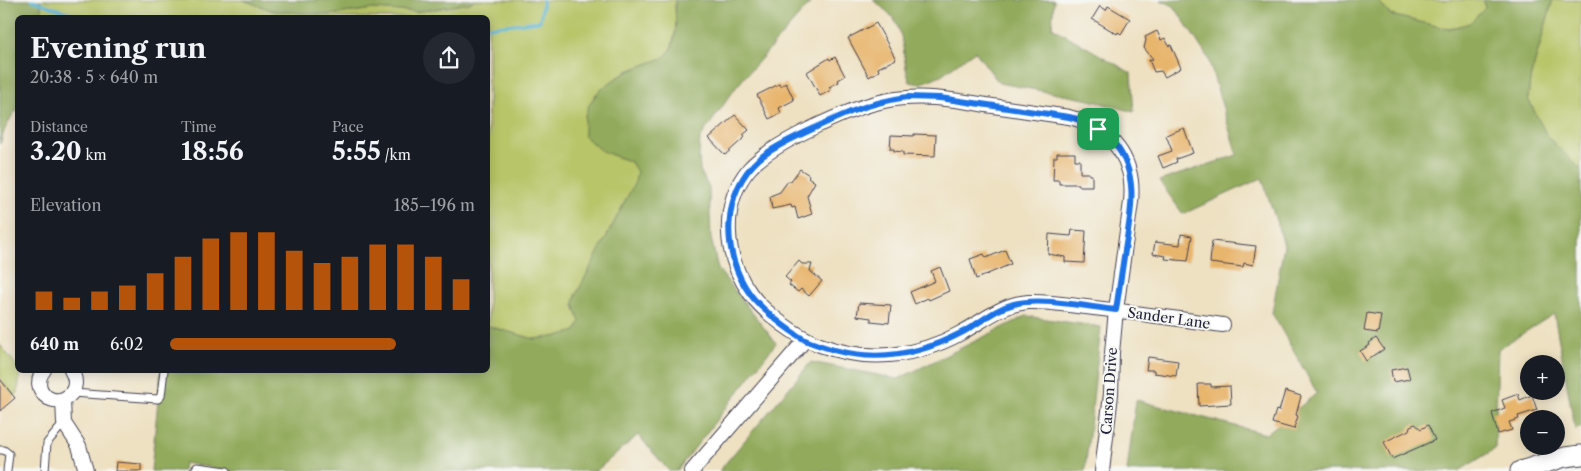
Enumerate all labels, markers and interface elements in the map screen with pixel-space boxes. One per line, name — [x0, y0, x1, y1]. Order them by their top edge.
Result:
text: Evening run — [30, 31, 206, 65]
button: share — [423, 32, 475, 84]
text: 20:38 · 5 × 640 m — [30, 67, 158, 87]
pin — [1077, 108, 1119, 150]
icon: arrive — [1084, 115, 1112, 143]
text: Distance — [30, 118, 88, 136]
text: Time — [181, 118, 216, 136]
text: Pace — [332, 118, 364, 136]
text: 3.20 — [30, 136, 82, 167]
text: 18:56 — [181, 136, 244, 167]
text: 5:55 — [332, 136, 381, 167]
text: km — [82, 146, 107, 164]
text: /km — [381, 146, 411, 164]
text: Elevation — [30, 195, 101, 215]
text: 185–196 m — [394, 195, 475, 215]
street label: Sander Lane — [1126, 303, 1212, 333]
text: 640 m — [30, 334, 79, 354]
text: 6:02 — [110, 334, 143, 354]
street label: Carson Drive — [1097, 347, 1121, 435]
map controls — [1520, 355, 1565, 455]
button: + — [1520, 355, 1565, 400]
button: − — [1520, 410, 1565, 455]

